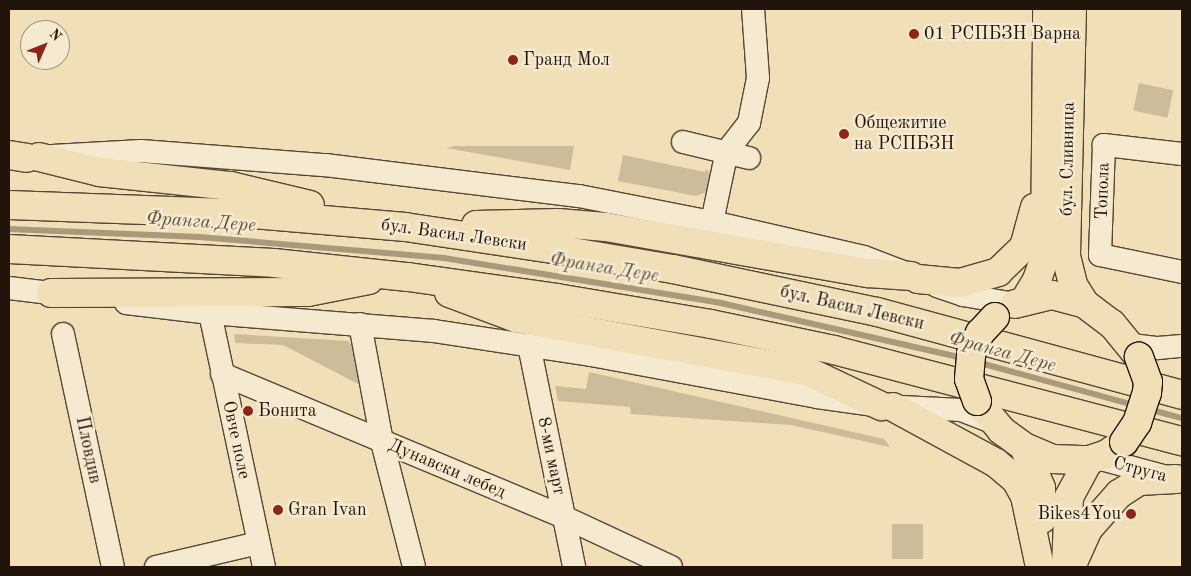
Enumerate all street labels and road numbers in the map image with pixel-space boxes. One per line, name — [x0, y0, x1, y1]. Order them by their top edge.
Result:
street label: бул. Сливница — [1056, 102, 1080, 216]
street label: Топола — [1091, 162, 1115, 220]
street label: бул. Васил Левски — [380, 214, 528, 256]
street label: бул. Васил Левски — [778, 281, 926, 335]
street label: Овче поле — [217, 399, 255, 481]
street label: Пловдив — [70, 415, 106, 485]
street label: 8-ми март — [532, 415, 570, 497]
street label: Дунавски лебед — [385, 435, 509, 503]
street label: Струга — [1111, 452, 1169, 488]

